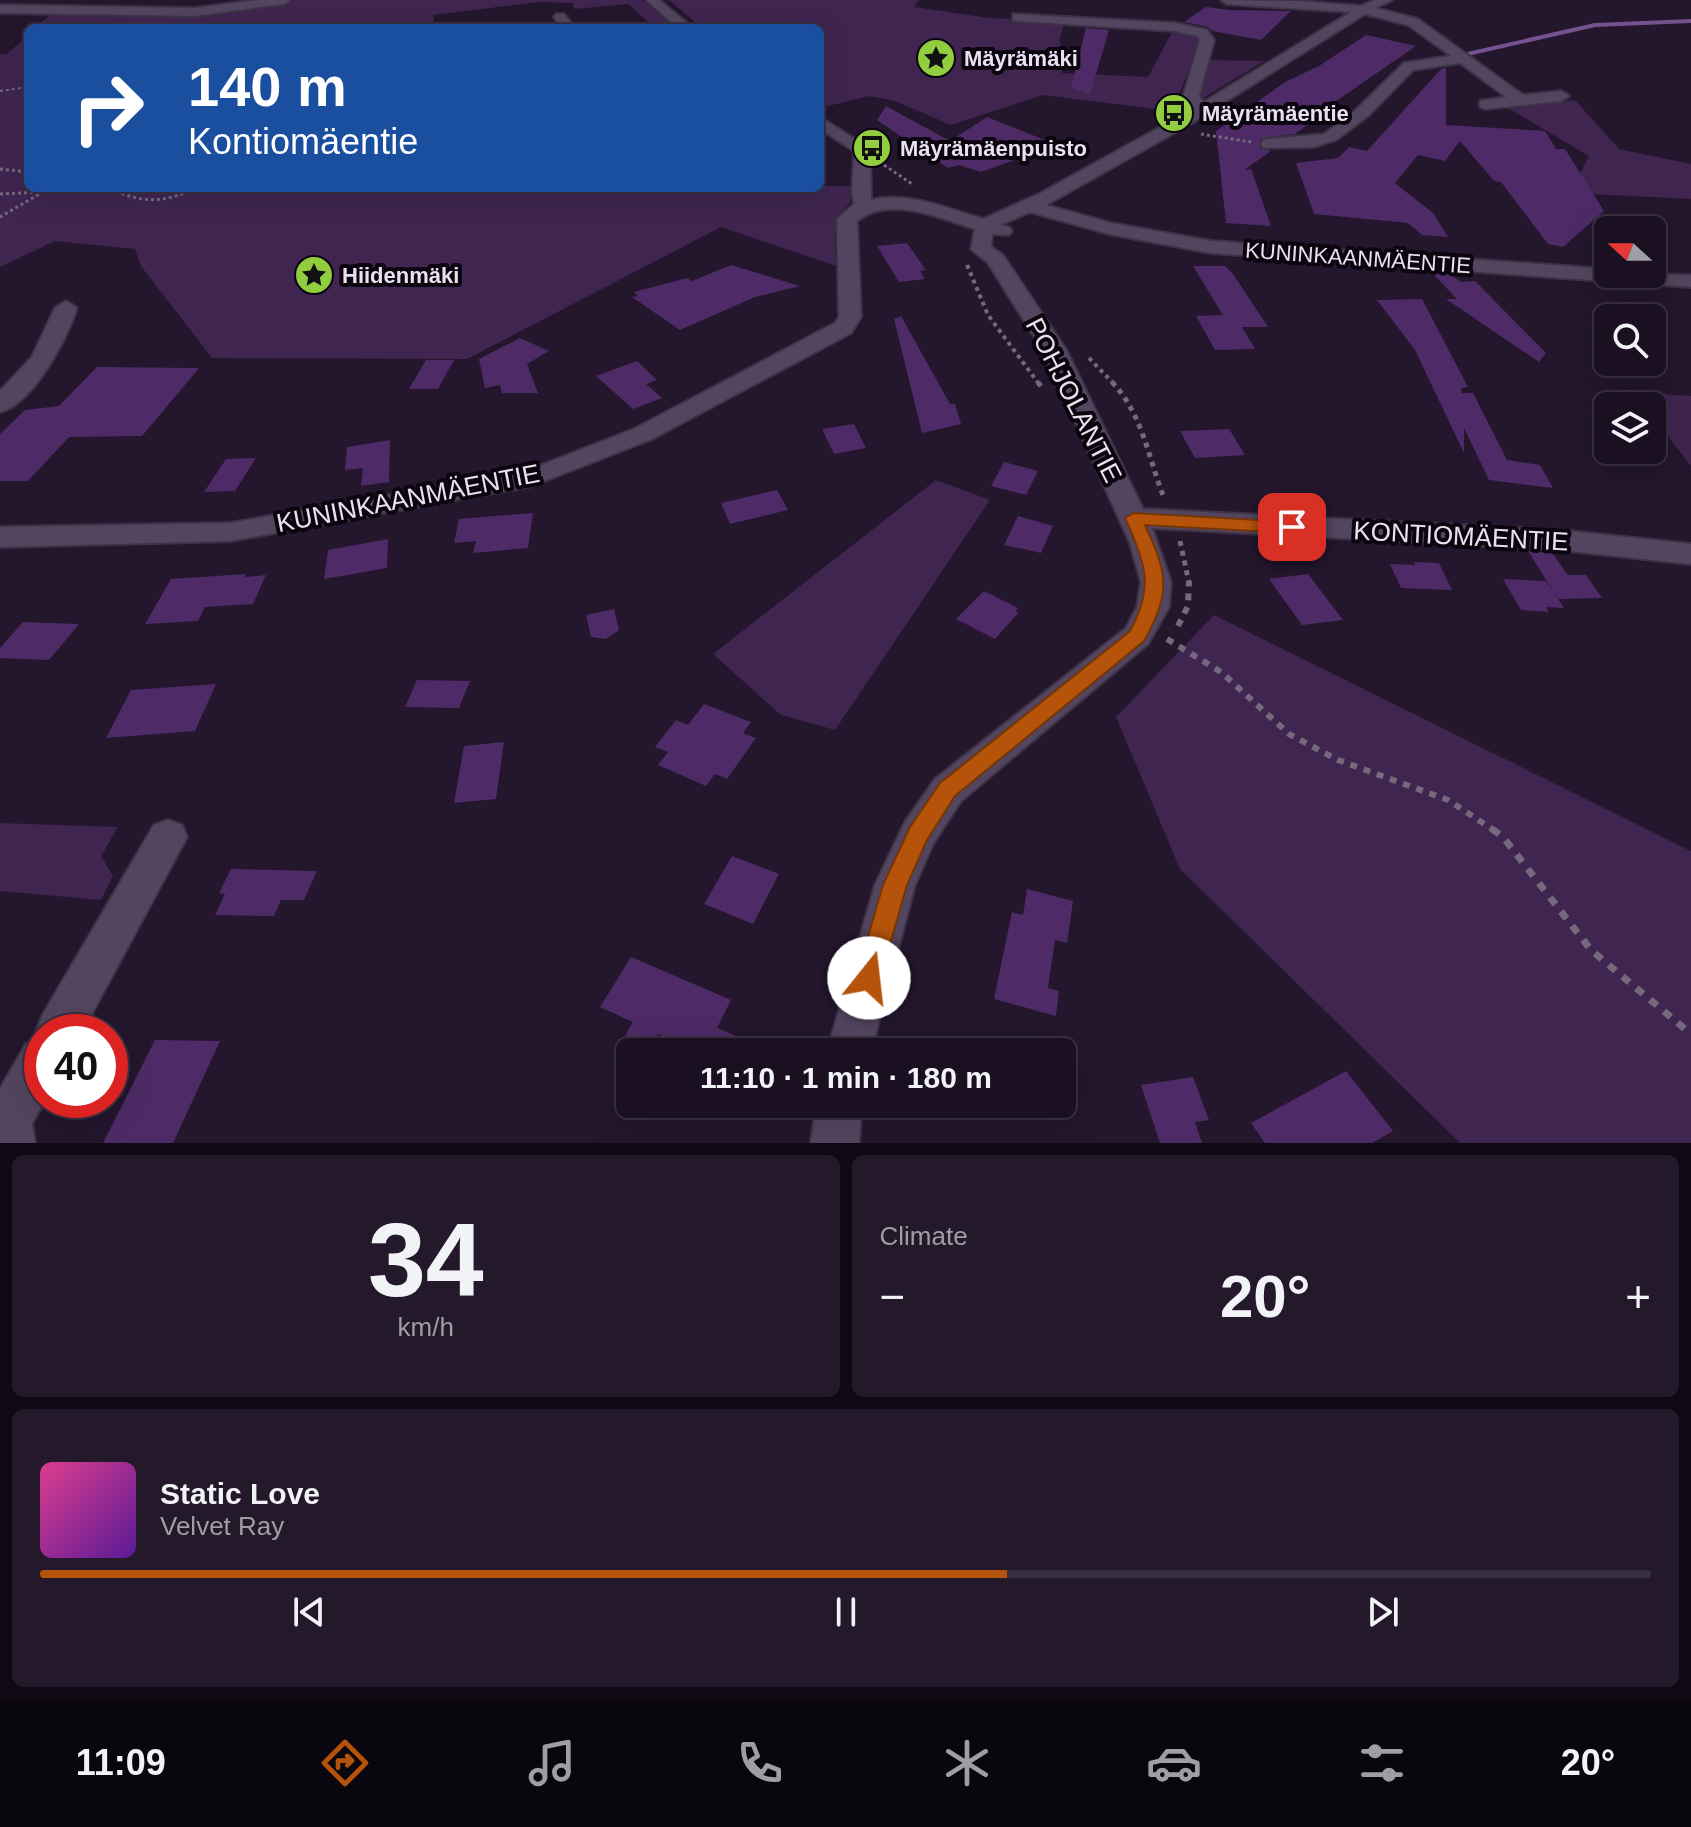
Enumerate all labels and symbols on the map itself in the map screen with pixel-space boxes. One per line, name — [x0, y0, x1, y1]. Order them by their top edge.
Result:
place icon: Mäyrämäki — [915, 37, 957, 79]
place label: Mäyrämäki — [964, 46, 1078, 71]
bus stop icon: Mäyrämäentie — [1153, 92, 1195, 134]
place label: Mäyrämäentie — [1202, 101, 1349, 126]
bus stop icon: Mäyrämäenpuisto — [851, 127, 893, 169]
place label: Mäyrämäenpuisto — [900, 136, 1087, 161]
north arrow — [1594, 216, 1666, 288]
street label: KUNINKAANMÄENTIE — [1244, 238, 1472, 278]
place icon: Hiidenmäki — [293, 254, 335, 296]
place label: Hiidenmäki — [342, 263, 459, 288]
street label: POHJOLANTIE — [1020, 313, 1128, 487]
street label: KUNINKAANMÄENTIE — [274, 458, 542, 538]
pin — [1258, 493, 1326, 561]
street label: KONTIOMÄENTIE — [1353, 515, 1569, 557]
position arrow — [827, 936, 911, 1020]
speed limit sign: 40 — [24, 1014, 128, 1118]

